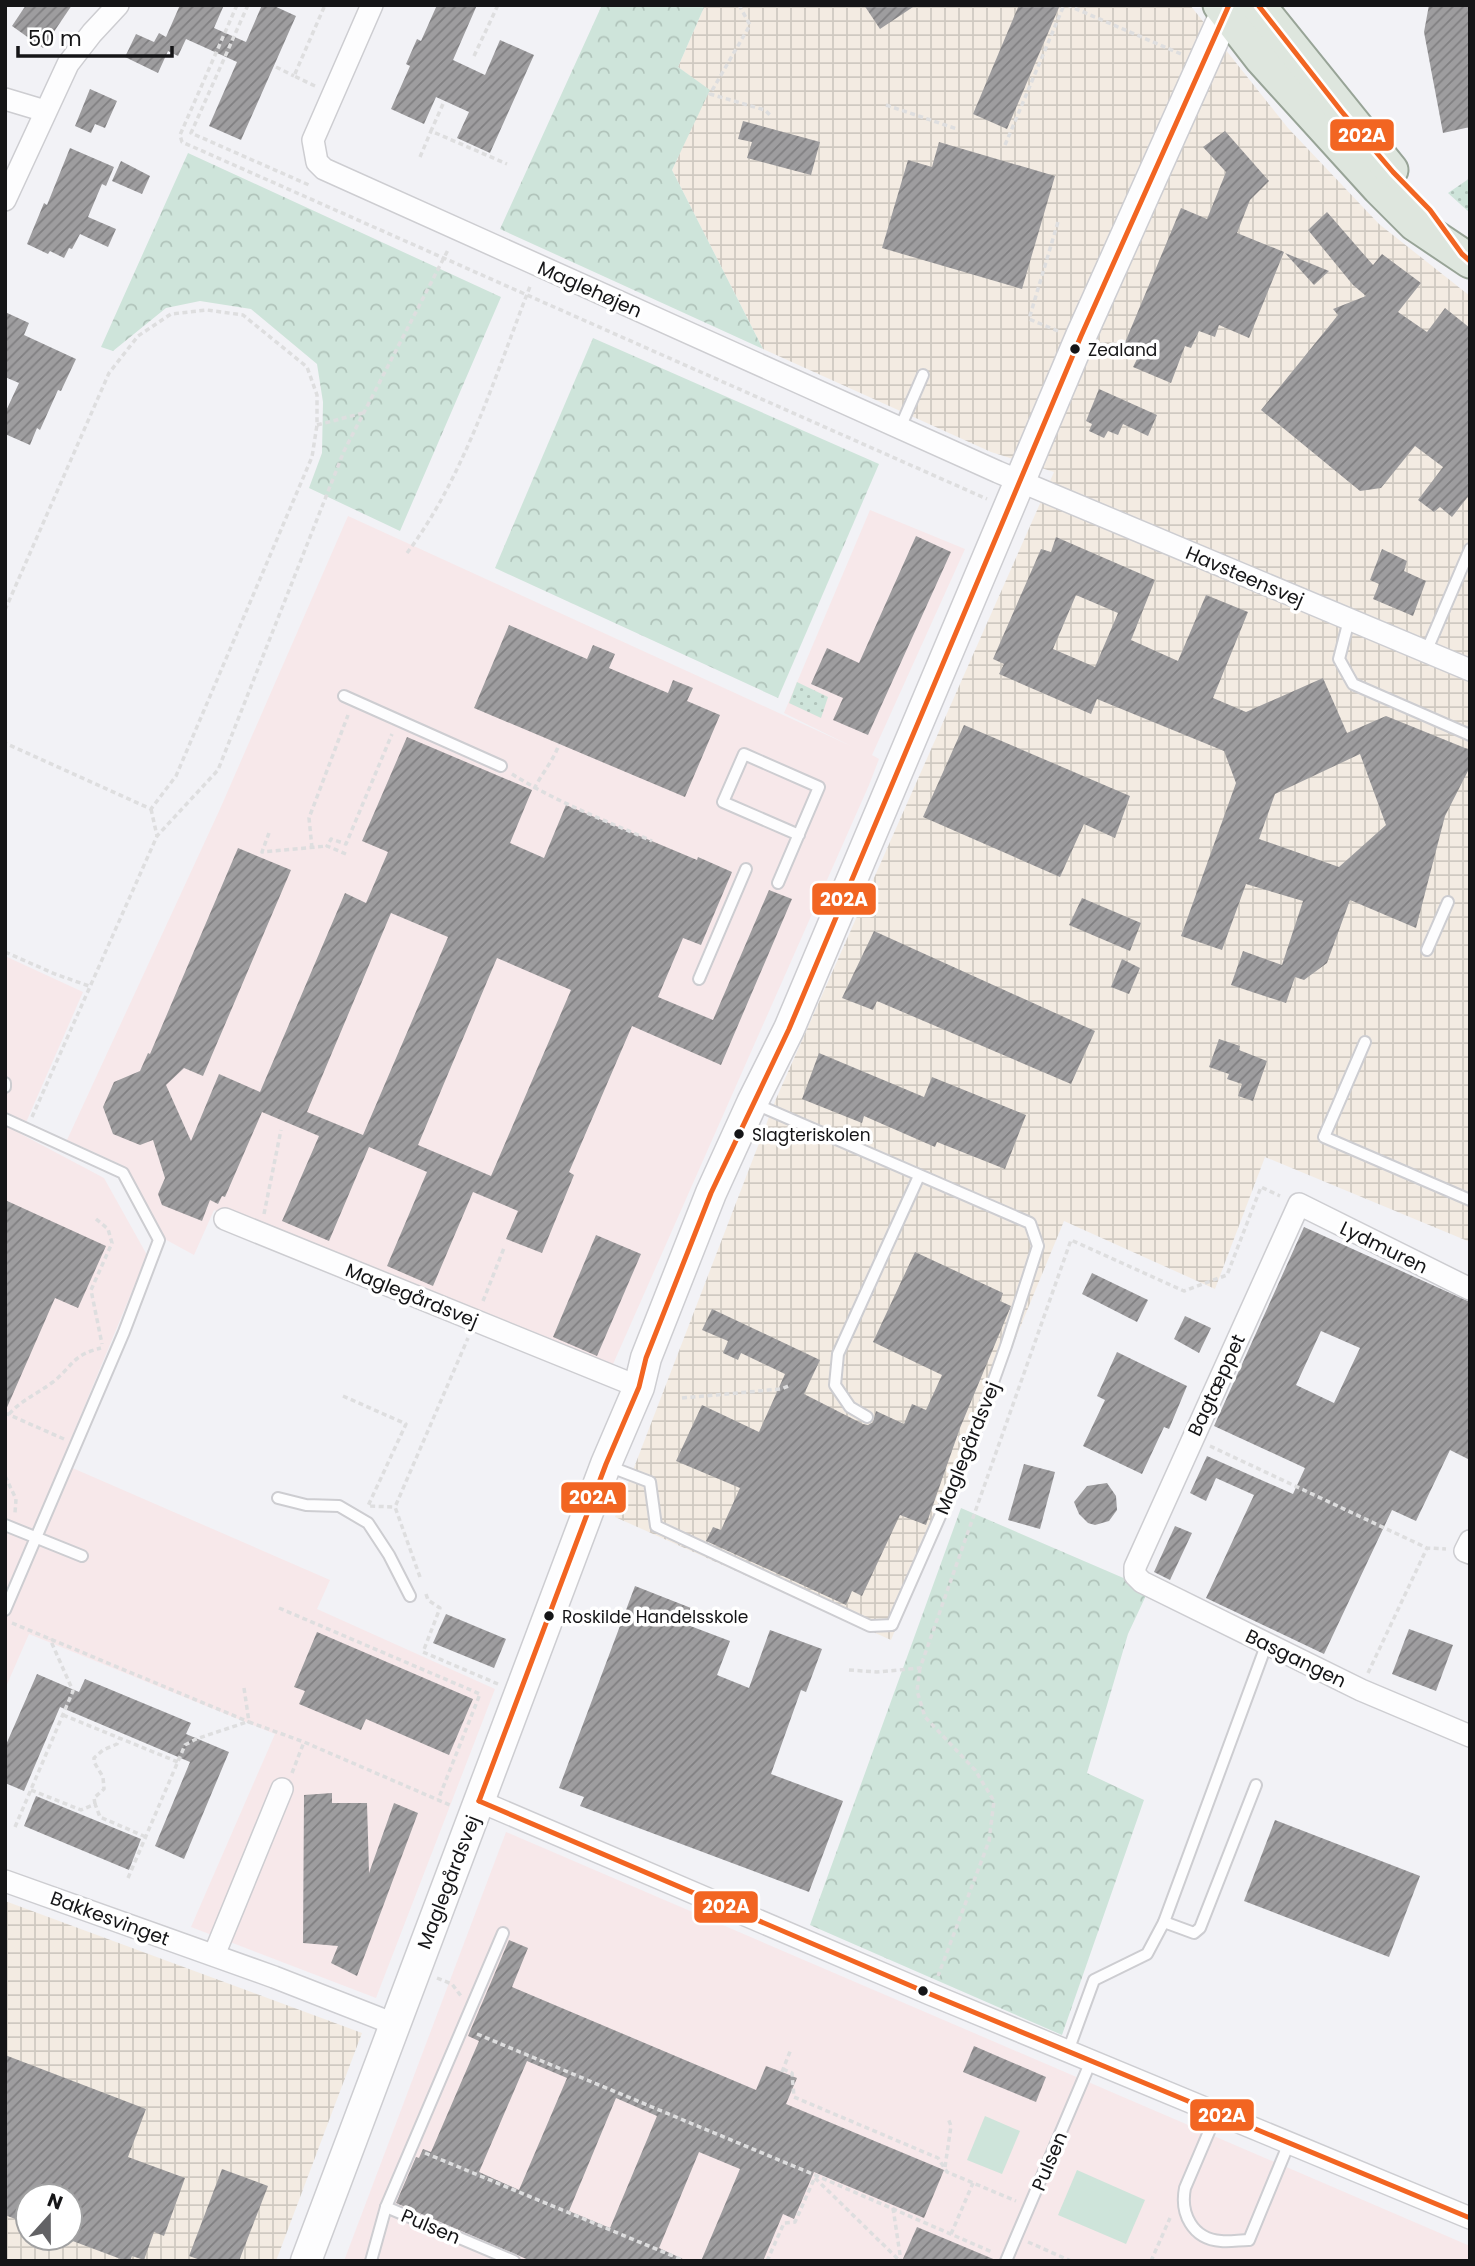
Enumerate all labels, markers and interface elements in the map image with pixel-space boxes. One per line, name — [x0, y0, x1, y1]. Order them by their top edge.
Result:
scale bar — [18, 14, 172, 58]
text: 50 m — [28, 24, 82, 53]
line badge: 202A — [1329, 118, 1395, 152]
text: 202A — [1338, 122, 1386, 149]
street label: Maglehøjen — [533, 254, 646, 324]
place label: Zealand — [1088, 338, 1157, 362]
marker: Zealand — [1068, 342, 1082, 356]
street label: Havsteensvej — [1181, 539, 1308, 614]
line badge: 202A — [811, 882, 877, 916]
text: 202A — [820, 886, 868, 913]
place label: Slagteriskolen — [752, 1123, 871, 1147]
marker: Slagteriskolen — [732, 1127, 746, 1141]
street label: Lydmuren — [1335, 1215, 1432, 1280]
street label: Maglegårdsvej — [341, 1256, 482, 1334]
street label: Bagtæppet — [1181, 1330, 1252, 1441]
street label: Maglegårdsvej — [928, 1378, 1006, 1519]
line badge: 202A — [560, 1481, 627, 1514]
text: 202A — [569, 1484, 617, 1511]
place label: Roskilde Handelsskole — [562, 1605, 748, 1629]
marker: Roskilde Handelsskole — [542, 1609, 556, 1623]
street label: Basgangen — [1241, 1622, 1351, 1694]
street label: Maglegårdsvej — [411, 1811, 486, 1953]
street label: Bakkesvinget — [47, 1884, 173, 1953]
line badge: 202A — [693, 1890, 759, 1924]
text: 202A — [702, 1893, 750, 1920]
unlabelled marker — [916, 1984, 930, 1998]
line badge: 202A — [1189, 2098, 1255, 2132]
text: 202A — [1198, 2102, 1246, 2129]
street label: Pulsen — [1025, 2128, 1074, 2195]
north arrow — [14, 2182, 84, 2252]
text: N — [43, 2186, 66, 2217]
street label: Pulsen — [397, 2202, 464, 2251]

